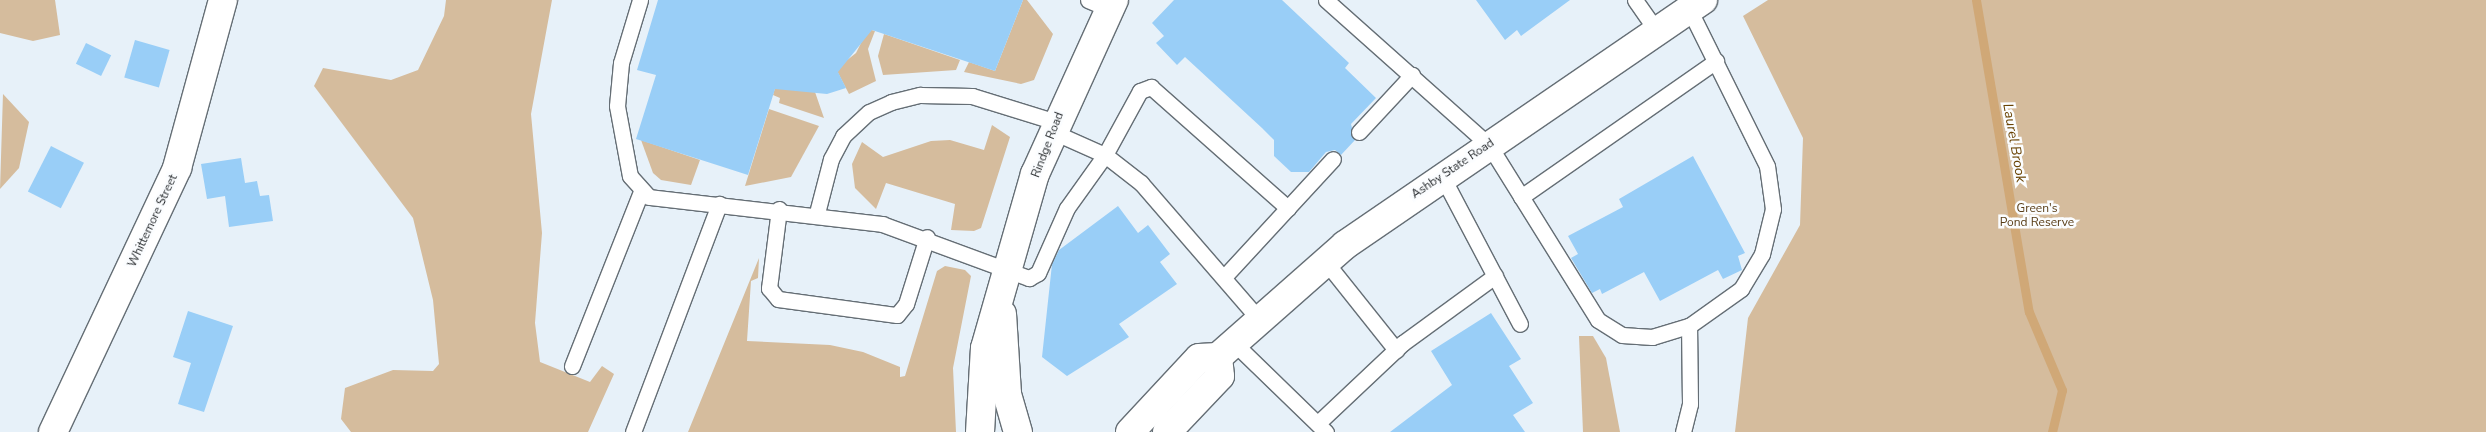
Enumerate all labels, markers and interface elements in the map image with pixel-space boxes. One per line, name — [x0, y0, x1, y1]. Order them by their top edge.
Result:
water label: Laurel Brook — [1999, 102, 2029, 184]
street label: Rindge Road — [1029, 110, 1067, 180]
street label: Ashby State Road — [1409, 136, 1497, 202]
street label: Whittemore Street — [125, 172, 181, 270]
park label: Green's Pond Reserve — [2000, 202, 2074, 230]

